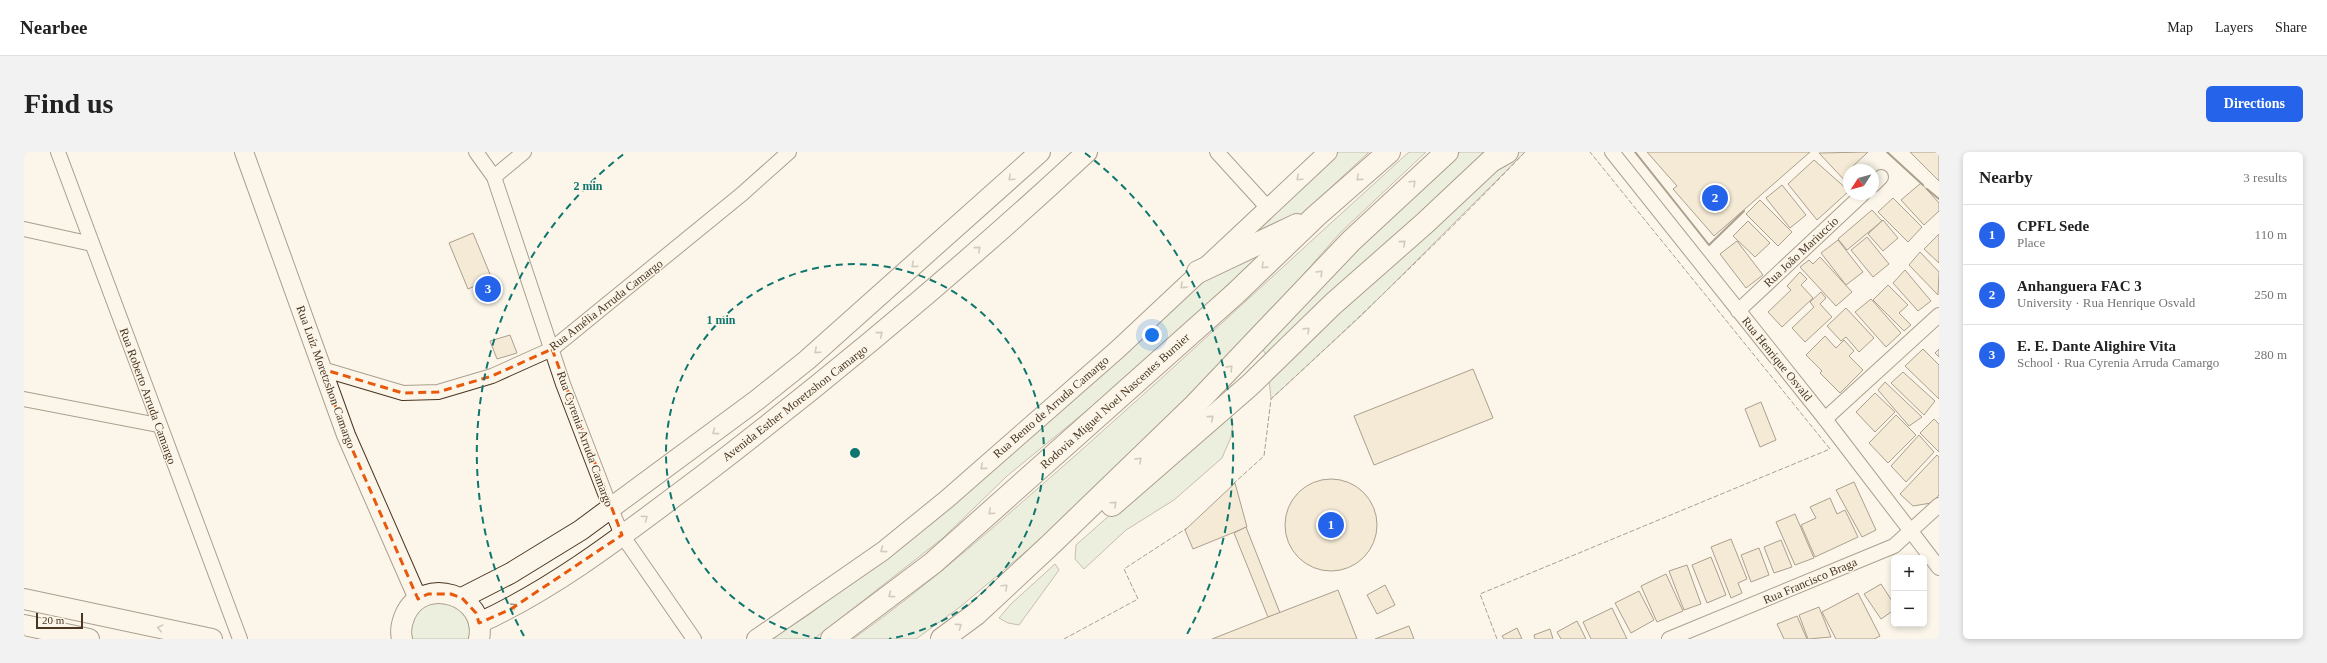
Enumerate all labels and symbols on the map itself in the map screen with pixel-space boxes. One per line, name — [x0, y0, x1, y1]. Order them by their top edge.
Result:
north arrow — [1843, 164, 1879, 200]
one-way arrow — [1357, 173, 1364, 180]
one-way arrow — [1008, 174, 1016, 181]
one-way arrow — [1296, 174, 1304, 181]
text: 2 min — [573, 179, 603, 193]
one-way arrow — [1408, 180, 1416, 188]
pin: 2 — [1702, 183, 1728, 213]
street label: Rua João Mariuccio — [1761, 214, 1841, 290]
one-way arrow — [1398, 240, 1406, 247]
one-way arrow — [974, 247, 981, 254]
street label: Rua Amélia Arruda Camargo — [546, 256, 666, 354]
one-way arrow — [911, 260, 919, 268]
one-way arrow — [1261, 261, 1269, 269]
one-way arrow — [1315, 270, 1323, 278]
pin: 3 — [475, 274, 501, 304]
one-way arrow — [1180, 281, 1188, 289]
street label: Rua Luíz Moretzshon Camargo — [294, 303, 358, 451]
text: 1 min — [706, 313, 736, 327]
street label: Rua Henrique Osvald — [1739, 314, 1815, 404]
your location — [1142, 325, 1162, 345]
street label: Rua Roberto Arruda Camargo — [117, 326, 179, 466]
one-way arrow — [1302, 327, 1310, 335]
street label: Rodovia Miguel Noel Nascentes Burnier — [1037, 330, 1193, 472]
one-way arrow — [876, 332, 883, 339]
street label: Avenida Esther Moretzshon Camargo — [720, 342, 870, 464]
one-way arrow — [814, 346, 821, 353]
street label: Rua Bento de Arruda Camargo — [990, 353, 1112, 461]
one-way arrow — [1226, 365, 1233, 373]
street label: Rua Cyrenia Arruda Camargo — [554, 369, 616, 509]
one-way arrow — [1206, 415, 1214, 422]
one-way arrow — [712, 427, 719, 434]
centre of rings — [848, 446, 862, 460]
one-way arrow — [1134, 457, 1142, 465]
one-way arrow — [980, 462, 988, 469]
one-way arrow — [1109, 501, 1117, 509]
one-way arrow — [988, 508, 995, 515]
pin: 1 — [1318, 510, 1344, 540]
one-way arrow — [641, 515, 648, 522]
one-way arrow — [881, 546, 888, 553]
street label: Rua Francisco Braga — [1761, 555, 1860, 607]
one-way arrow — [1000, 584, 1008, 592]
one-way arrow — [888, 591, 895, 598]
one-way arrow — [510, 603, 517, 611]
scale bar — [36, 611, 83, 630]
one-way arrow — [157, 624, 163, 632]
one-way arrow — [954, 624, 961, 631]

